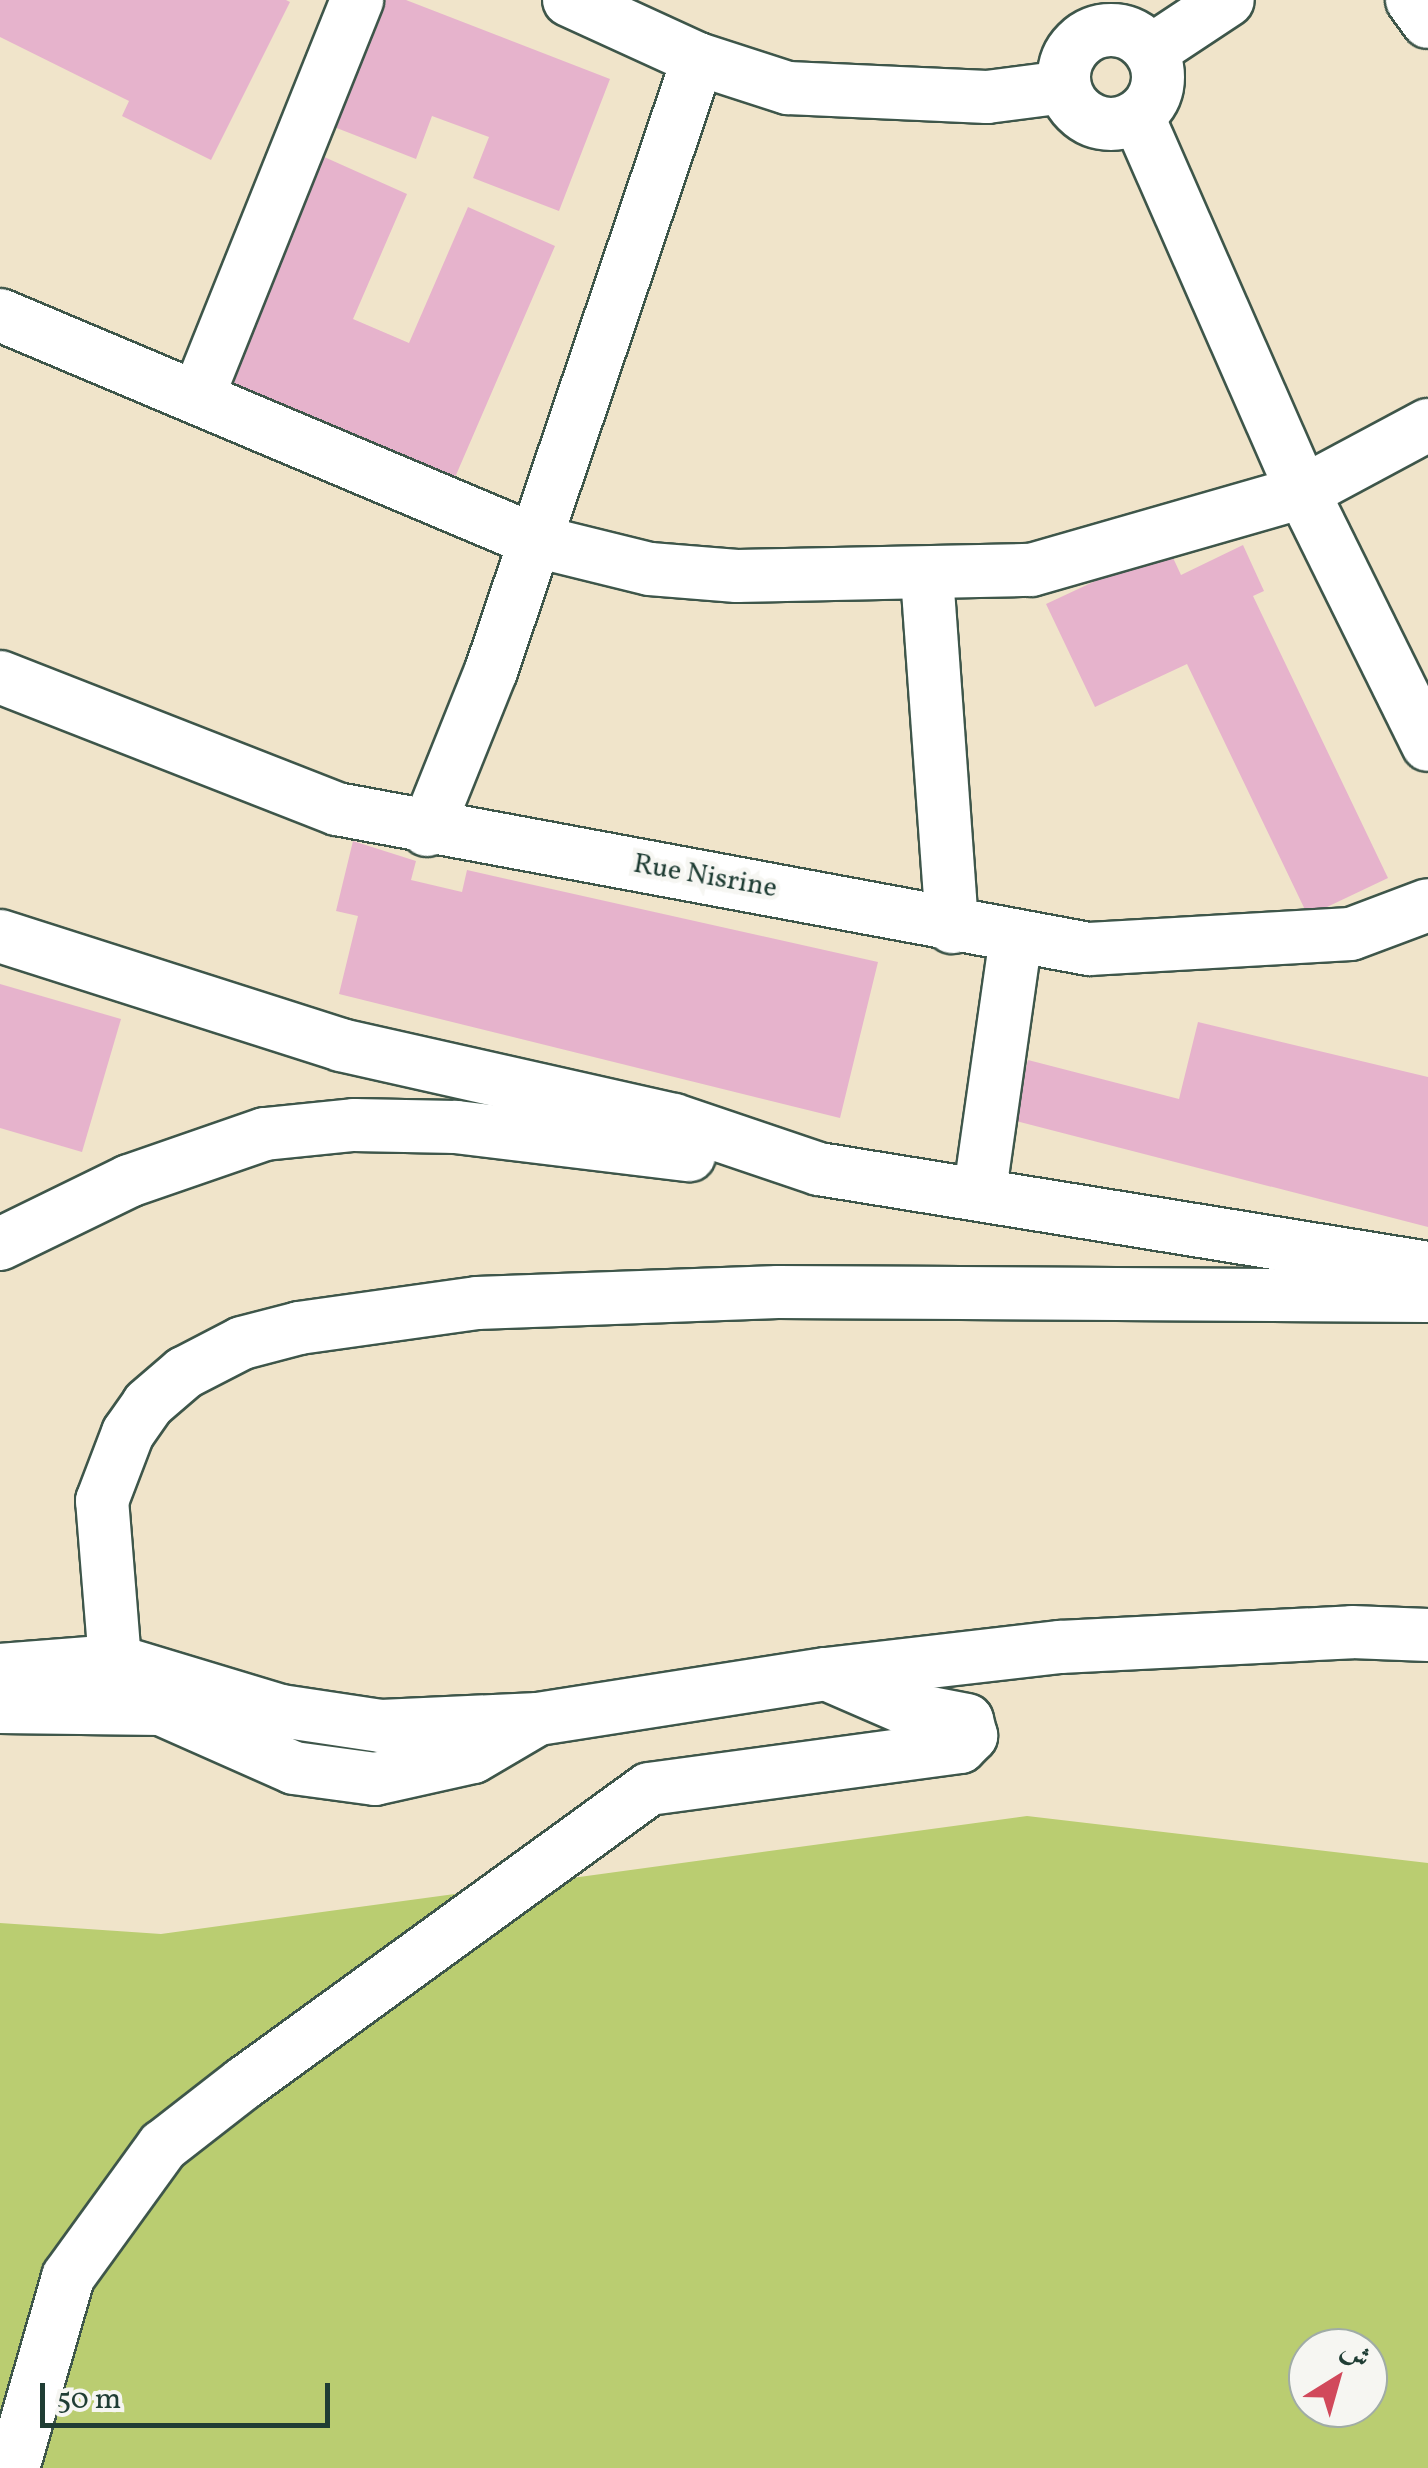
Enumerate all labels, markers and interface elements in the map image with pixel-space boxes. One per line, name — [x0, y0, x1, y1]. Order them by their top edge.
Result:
street label: Rue Nisrine — [631, 848, 779, 906]
north arrow — [1288, 2328, 1388, 2428]
text: ش — [1332, 2331, 1378, 2379]
scale bar — [45, 2363, 335, 2425]
text: 50 m — [57, 2379, 121, 2421]

